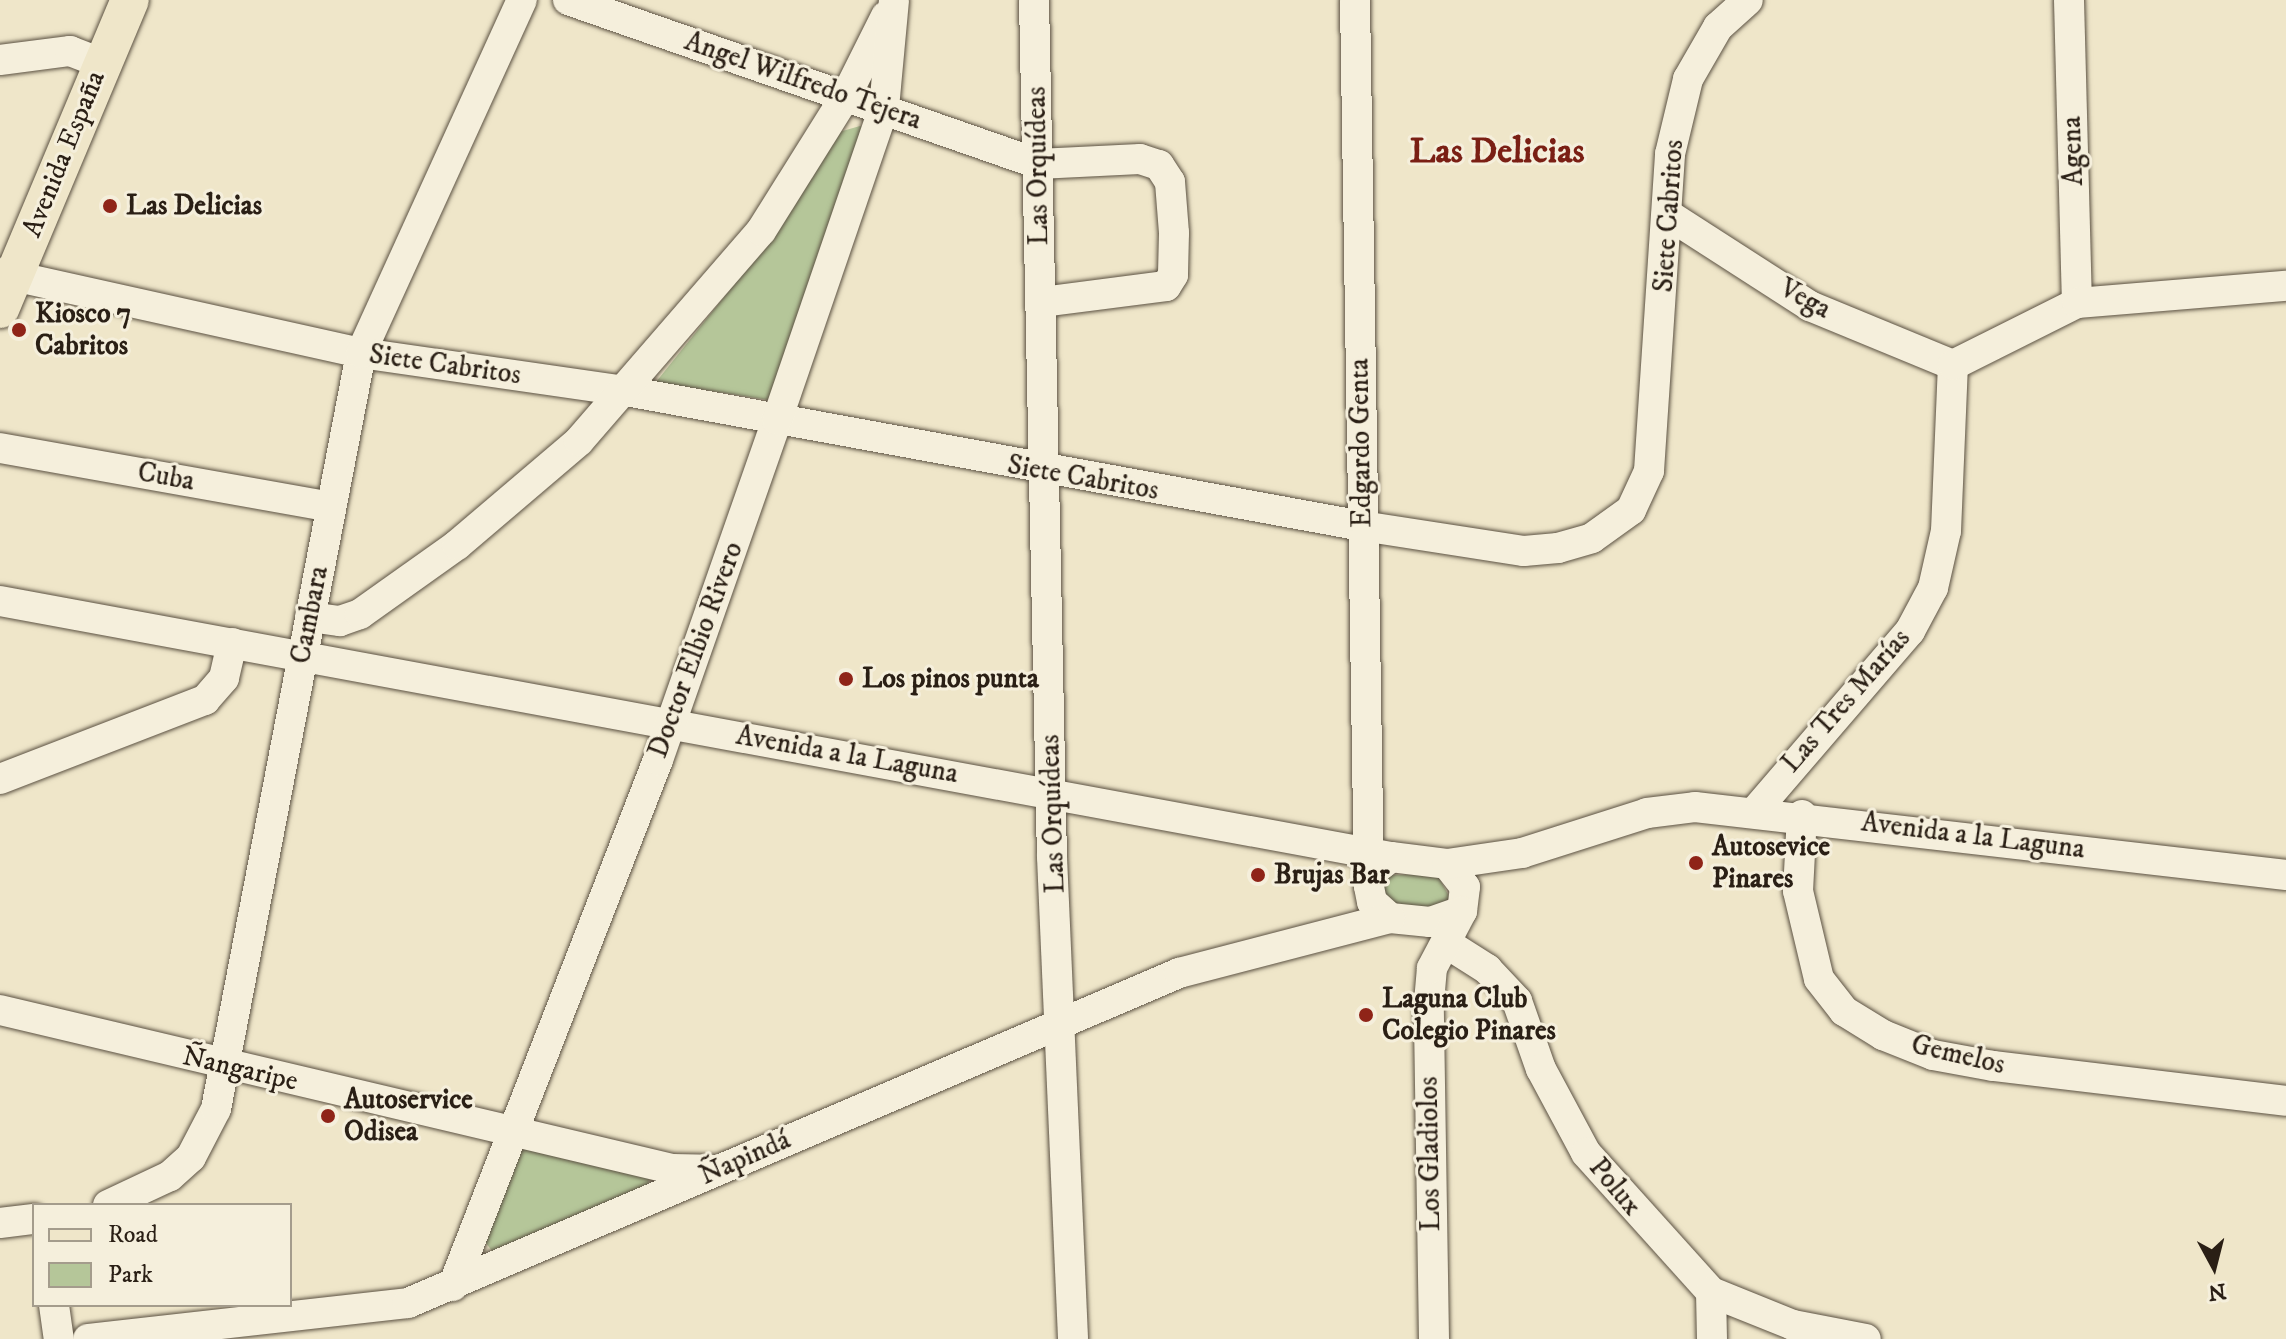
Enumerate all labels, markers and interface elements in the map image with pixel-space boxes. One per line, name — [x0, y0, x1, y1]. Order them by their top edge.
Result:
street label: Angel Wilfredo Tejera — [680, 25, 926, 137]
street label: Avenida España — [15, 66, 113, 242]
street label: Las Orquídeas — [1020, 86, 1056, 246]
street label: Agena — [2055, 116, 2091, 186]
district label: Las Delicias — [1410, 130, 1584, 174]
street label: Siete Cabritos — [1647, 138, 1691, 294]
place label: Las Delicias — [126, 189, 262, 223]
marker: Las Delicias — [101, 197, 119, 215]
street label: Vega — [1774, 272, 1836, 326]
place label: Kiosco 7 Cabritos — [35, 297, 131, 363]
marker: Kiosco 7 Cabritos — [10, 321, 28, 339]
street label: Siete Cabritos — [367, 338, 523, 392]
street label: Edgardo Genta — [1343, 358, 1379, 528]
street label: Siete Cabritos — [1005, 448, 1161, 508]
street label: Cuba — [135, 455, 197, 499]
street label: Doctor Elbio Rivero — [641, 537, 751, 763]
street label: Cambara — [284, 563, 336, 667]
street label: Las Tres Marías — [1774, 622, 1918, 780]
place label: Los pinos punta — [862, 662, 1039, 696]
marker: Los pinos punta — [837, 670, 855, 688]
street label: Avenida a la Laguna — [733, 719, 961, 791]
street label: Las Orquídeas — [1033, 734, 1073, 894]
street label: Avenida a la Laguna — [1859, 806, 2087, 866]
place label: Autosevice Pinares — [1712, 830, 1830, 896]
marker: Autosevice Pinares — [1687, 854, 1705, 872]
place label: Brujas Bar — [1274, 858, 1390, 892]
marker: Brujas Bar — [1249, 866, 1267, 884]
place label: Laguna Club Colegio Pinares — [1382, 982, 1556, 1048]
marker: Laguna Club Colegio Pinares — [1357, 1006, 1375, 1024]
street label: Gemelos — [1908, 1028, 2008, 1082]
street label: Ñangaripe — [179, 1039, 301, 1099]
street label: Los Gladiolos — [1412, 1076, 1448, 1232]
place label: Autoservice Odisea — [344, 1083, 473, 1149]
marker: Autoservice Odisea — [319, 1107, 337, 1125]
street label: Ñapindá — [694, 1123, 796, 1193]
street label: Polux — [1581, 1151, 1649, 1223]
legend — [32, 1203, 292, 1307]
text: Road — [108, 1220, 158, 1250]
north arrow — [2174, 1227, 2254, 1307]
text: Park — [108, 1260, 153, 1290]
text: N — [2206, 1277, 2228, 1306]

